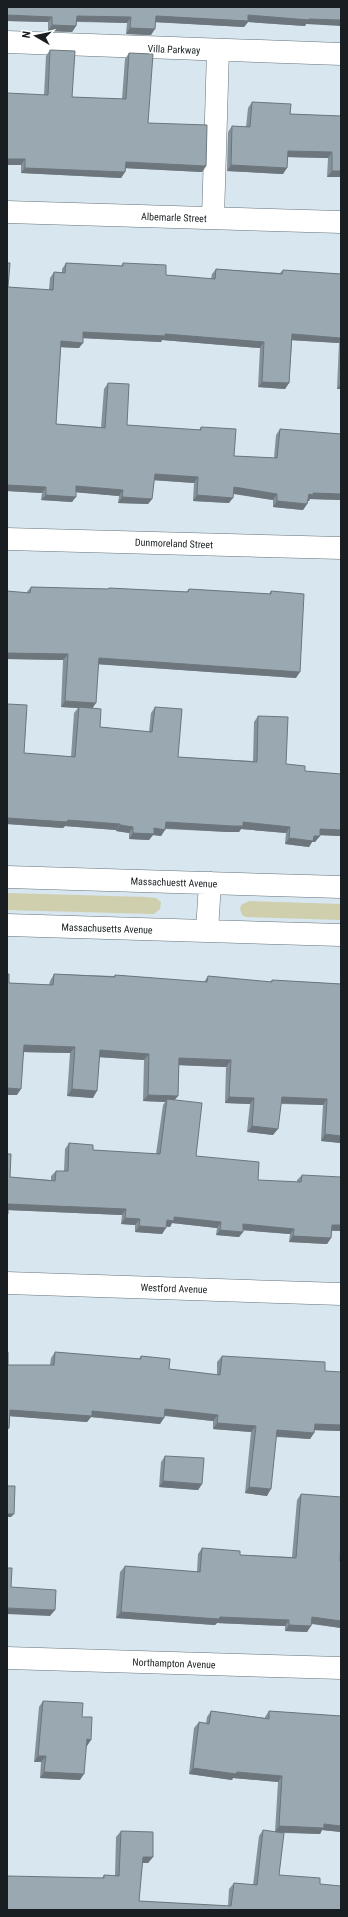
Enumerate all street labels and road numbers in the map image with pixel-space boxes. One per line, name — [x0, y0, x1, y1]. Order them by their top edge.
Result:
street label: Villa Parkway — [147, 43, 201, 56]
street label: Albemarle Street — [141, 211, 207, 224]
street label: Dunmoreland Street — [135, 537, 213, 550]
street label: Massachuestt Avenue — [130, 875, 218, 890]
street label: Massachusetts Avenue — [61, 921, 153, 936]
street label: Westford Avenue — [140, 1282, 208, 1295]
street label: Northampton Avenue — [132, 1657, 216, 1670]

